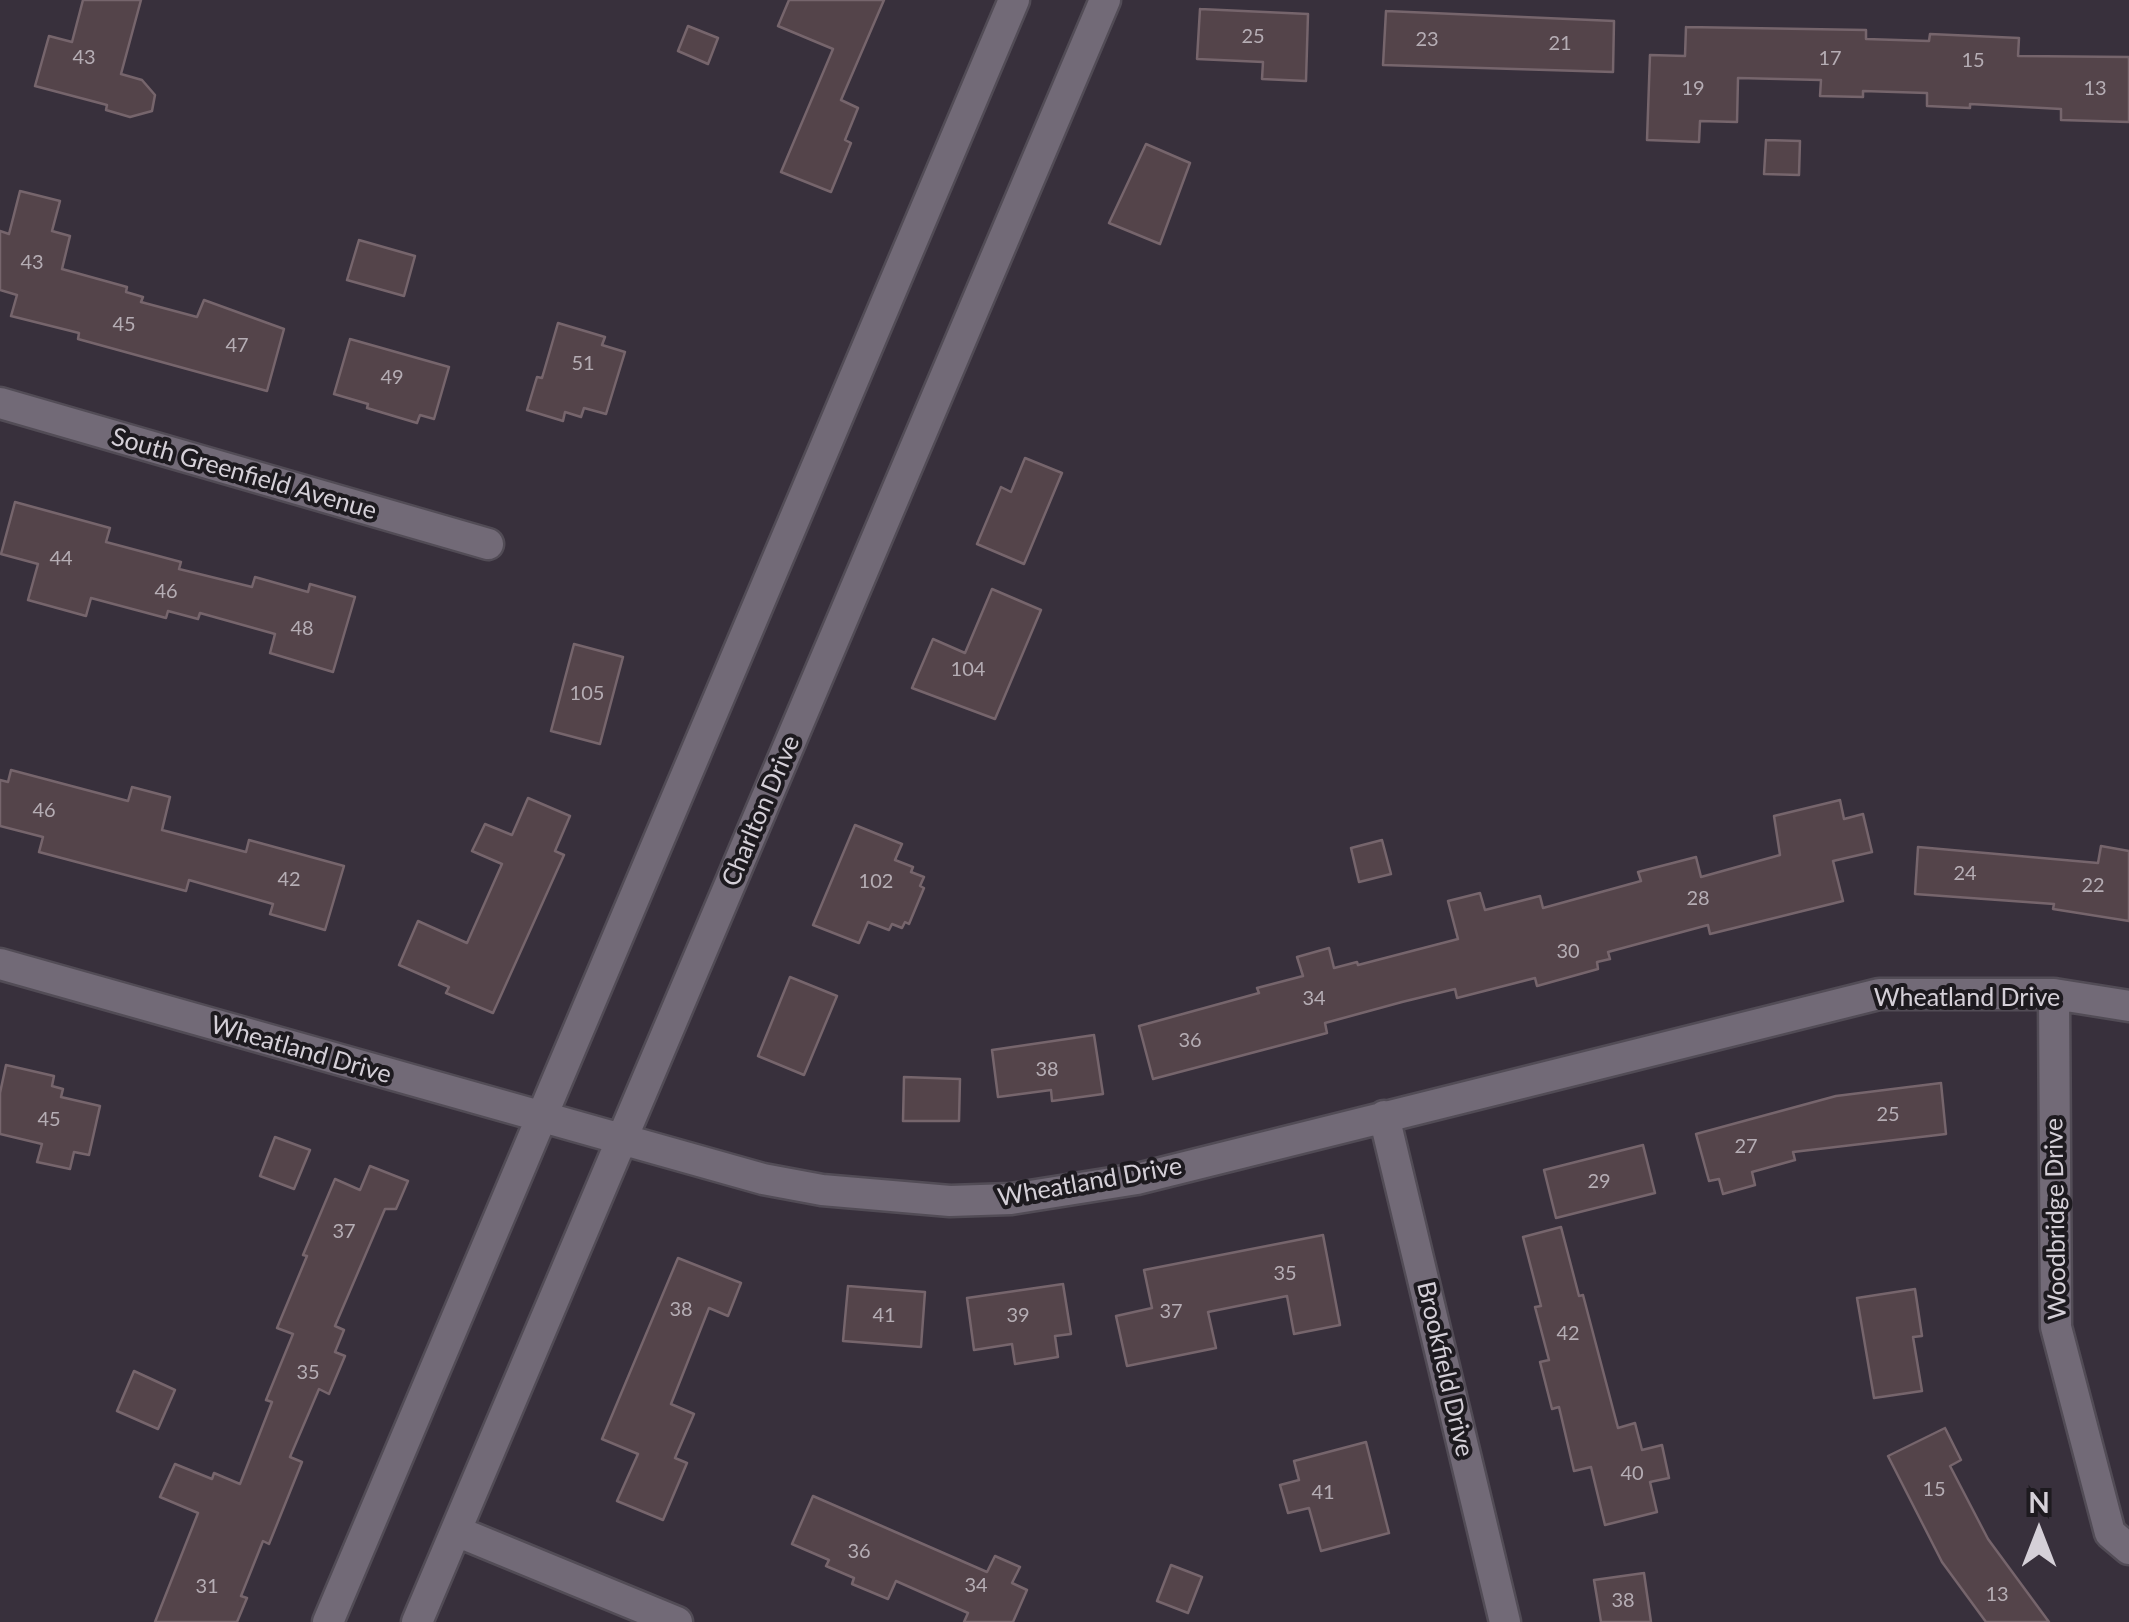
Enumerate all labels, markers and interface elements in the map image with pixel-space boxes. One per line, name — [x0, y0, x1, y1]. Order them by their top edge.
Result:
house number: 25 — [1241, 25, 1265, 49]
house number: 23 — [1415, 28, 1439, 52]
house number: 21 — [1548, 32, 1572, 56]
house number: 43 — [72, 46, 96, 70]
house number: 17 — [1818, 47, 1842, 71]
house number: 15 — [1961, 49, 1985, 73]
house number: 19 — [1681, 77, 1705, 101]
house number: 13 — [2083, 77, 2107, 101]
house number: 43 — [20, 251, 44, 275]
house number: 45 — [112, 313, 136, 337]
house number: 47 — [225, 334, 249, 358]
house number: 51 — [571, 352, 595, 376]
house number: 49 — [380, 366, 404, 390]
street label: South Greenfield Avenue — [108, 422, 380, 526]
house number: 44 — [49, 547, 73, 571]
house number: 46 — [154, 580, 178, 604]
house number: 48 — [290, 617, 314, 641]
house number: 104 — [951, 658, 985, 682]
house number: 105 — [570, 682, 604, 706]
street label: Charlton Drive — [716, 731, 806, 891]
house number: 46 — [32, 799, 56, 823]
house number: 24 — [1953, 862, 1977, 886]
house number: 42 — [277, 868, 301, 892]
house number: 102 — [859, 870, 893, 894]
house number: 22 — [2081, 874, 2105, 898]
house number: 28 — [1686, 887, 1710, 911]
house number: 30 — [1556, 940, 1580, 964]
street label: Wheatland Drive — [1874, 983, 2060, 1013]
house number: 34 — [1302, 987, 1326, 1011]
street label: Wheatland Drive — [207, 1010, 395, 1090]
house number: 36 — [1178, 1029, 1202, 1053]
house number: 38 — [1035, 1058, 1059, 1082]
house number: 25 — [1876, 1103, 1900, 1127]
house number: 45 — [37, 1108, 61, 1132]
street label: Woodbridge Drive — [2039, 1118, 2073, 1320]
house number: 27 — [1734, 1135, 1758, 1159]
street label: Wheatland Drive — [996, 1151, 1184, 1213]
house number: 29 — [1587, 1170, 1611, 1194]
house number: 37 — [332, 1220, 356, 1244]
house number: 35 — [1273, 1262, 1297, 1286]
street label: Brookfield Drive — [1410, 1278, 1480, 1460]
house number: 38 — [669, 1298, 693, 1322]
house number: 37 — [1159, 1300, 1183, 1324]
house number: 41 — [872, 1304, 896, 1328]
house number: 39 — [1006, 1304, 1030, 1328]
house number: 42 — [1556, 1322, 1580, 1346]
house number: 35 — [296, 1361, 320, 1385]
house number: 40 — [1620, 1462, 1644, 1486]
house number: 15 — [1922, 1478, 1946, 1502]
house number: 41 — [1311, 1481, 1335, 1505]
north arrow — [1989, 1482, 2089, 1582]
text: N — [2028, 1485, 2050, 1519]
house number: 36 — [847, 1540, 871, 1564]
house number: 34 — [964, 1574, 988, 1598]
house number: 31 — [195, 1575, 219, 1599]
house number: 13 — [1985, 1583, 2009, 1607]
house number: 38 — [1611, 1589, 1635, 1613]

